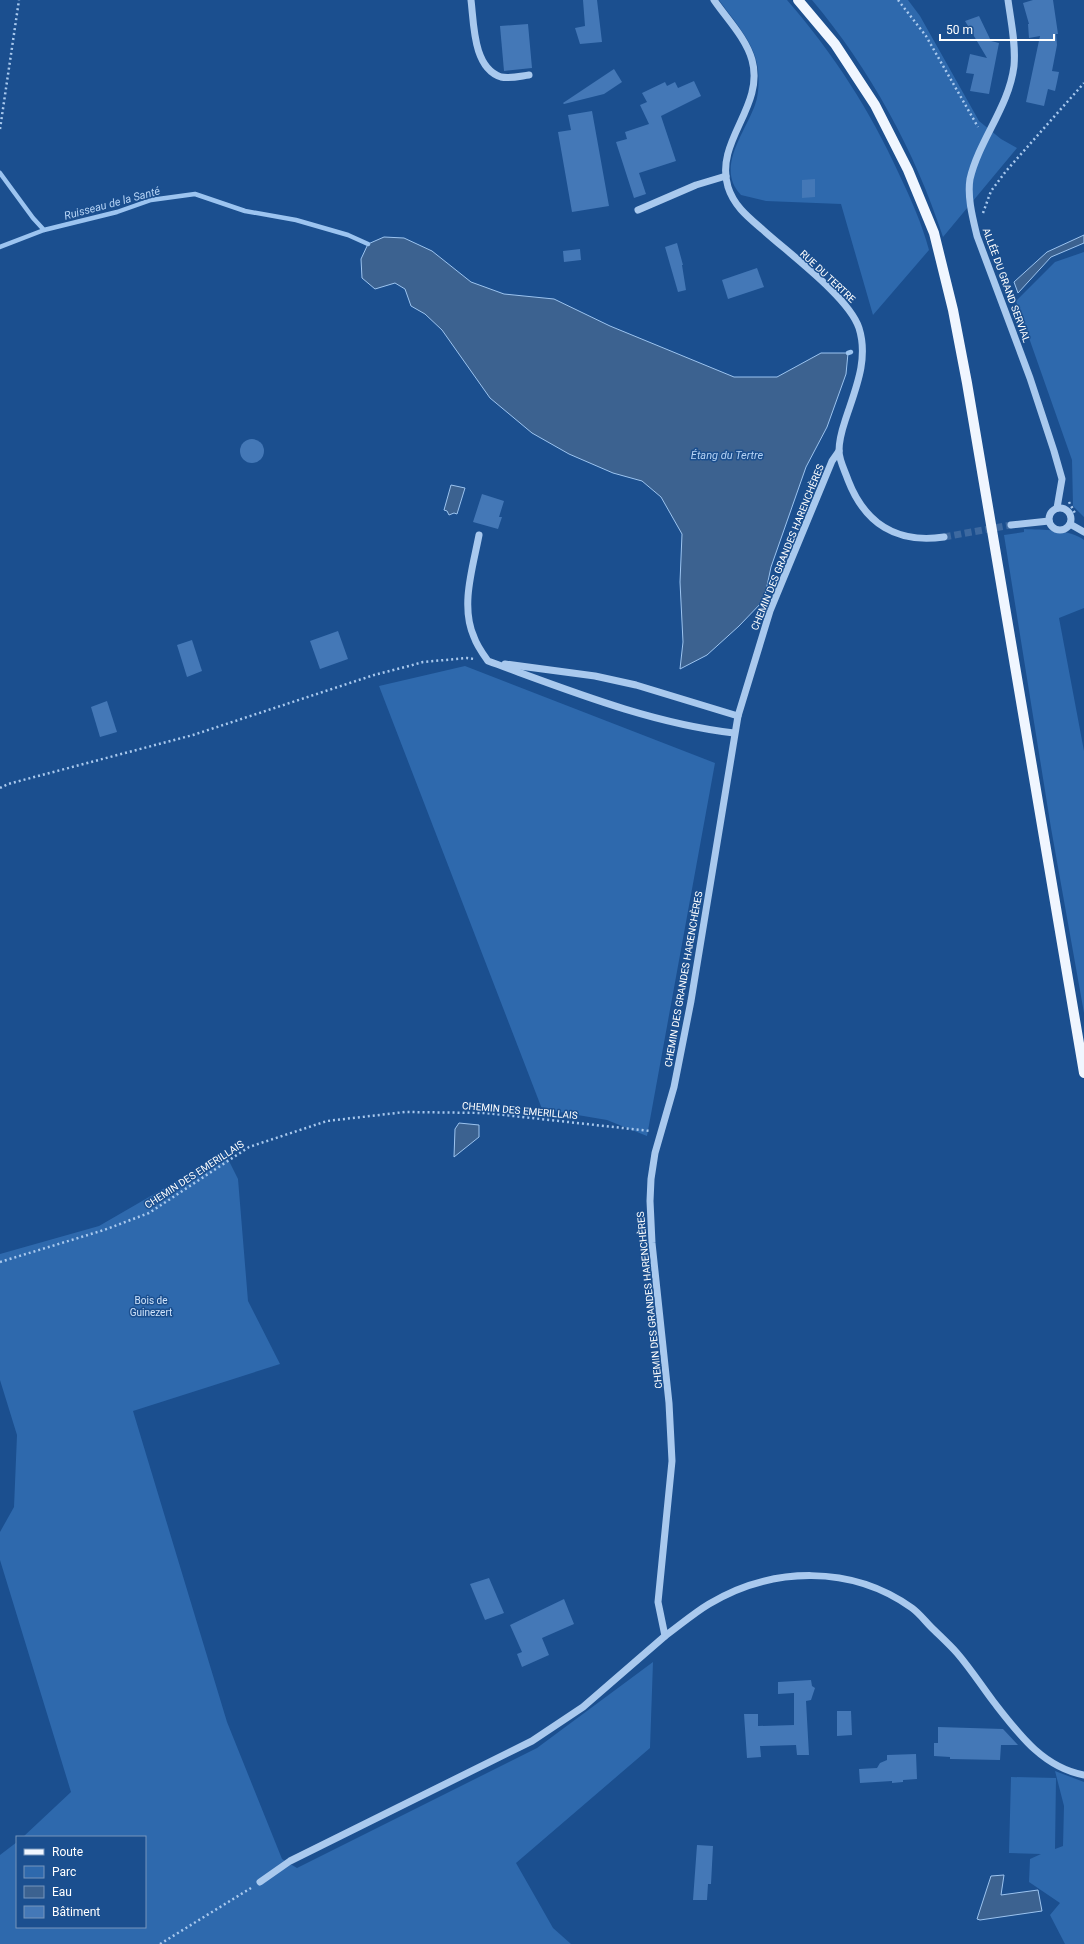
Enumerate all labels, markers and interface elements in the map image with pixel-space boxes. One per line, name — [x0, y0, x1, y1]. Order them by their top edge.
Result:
scale bar — [940, 16, 1054, 42]
text: 50 m — [946, 23, 973, 37]
water label: Ruisseau de la Santé — [63, 184, 162, 223]
street label: ALLÉE DU GRAND SERVIAL — [981, 226, 1034, 345]
street label: RUE DU TERTRE — [798, 248, 858, 305]
water label: Étang du Tertre — [691, 449, 764, 462]
street label: CHEMIN DES GRANDES HARENCHÈRES — [748, 462, 826, 632]
street label: CHEMIN DES GRANDES HARENCHÈRES — [662, 890, 704, 1068]
street label: CHEMIN DES EMERILLAIS — [462, 1100, 578, 1121]
street label: CHEMIN DES EMERILLAIS — [143, 1138, 246, 1211]
street label: CHEMIN DES GRANDES HARENCHÈRES — [634, 1211, 664, 1389]
park label: Bois de Guinezert — [130, 1295, 172, 1318]
legend — [16, 1836, 146, 1928]
text: Route — [52, 1845, 83, 1859]
text: Parc — [52, 1865, 76, 1879]
text: Eau — [52, 1885, 72, 1899]
text: Bâtiment — [52, 1905, 100, 1919]

